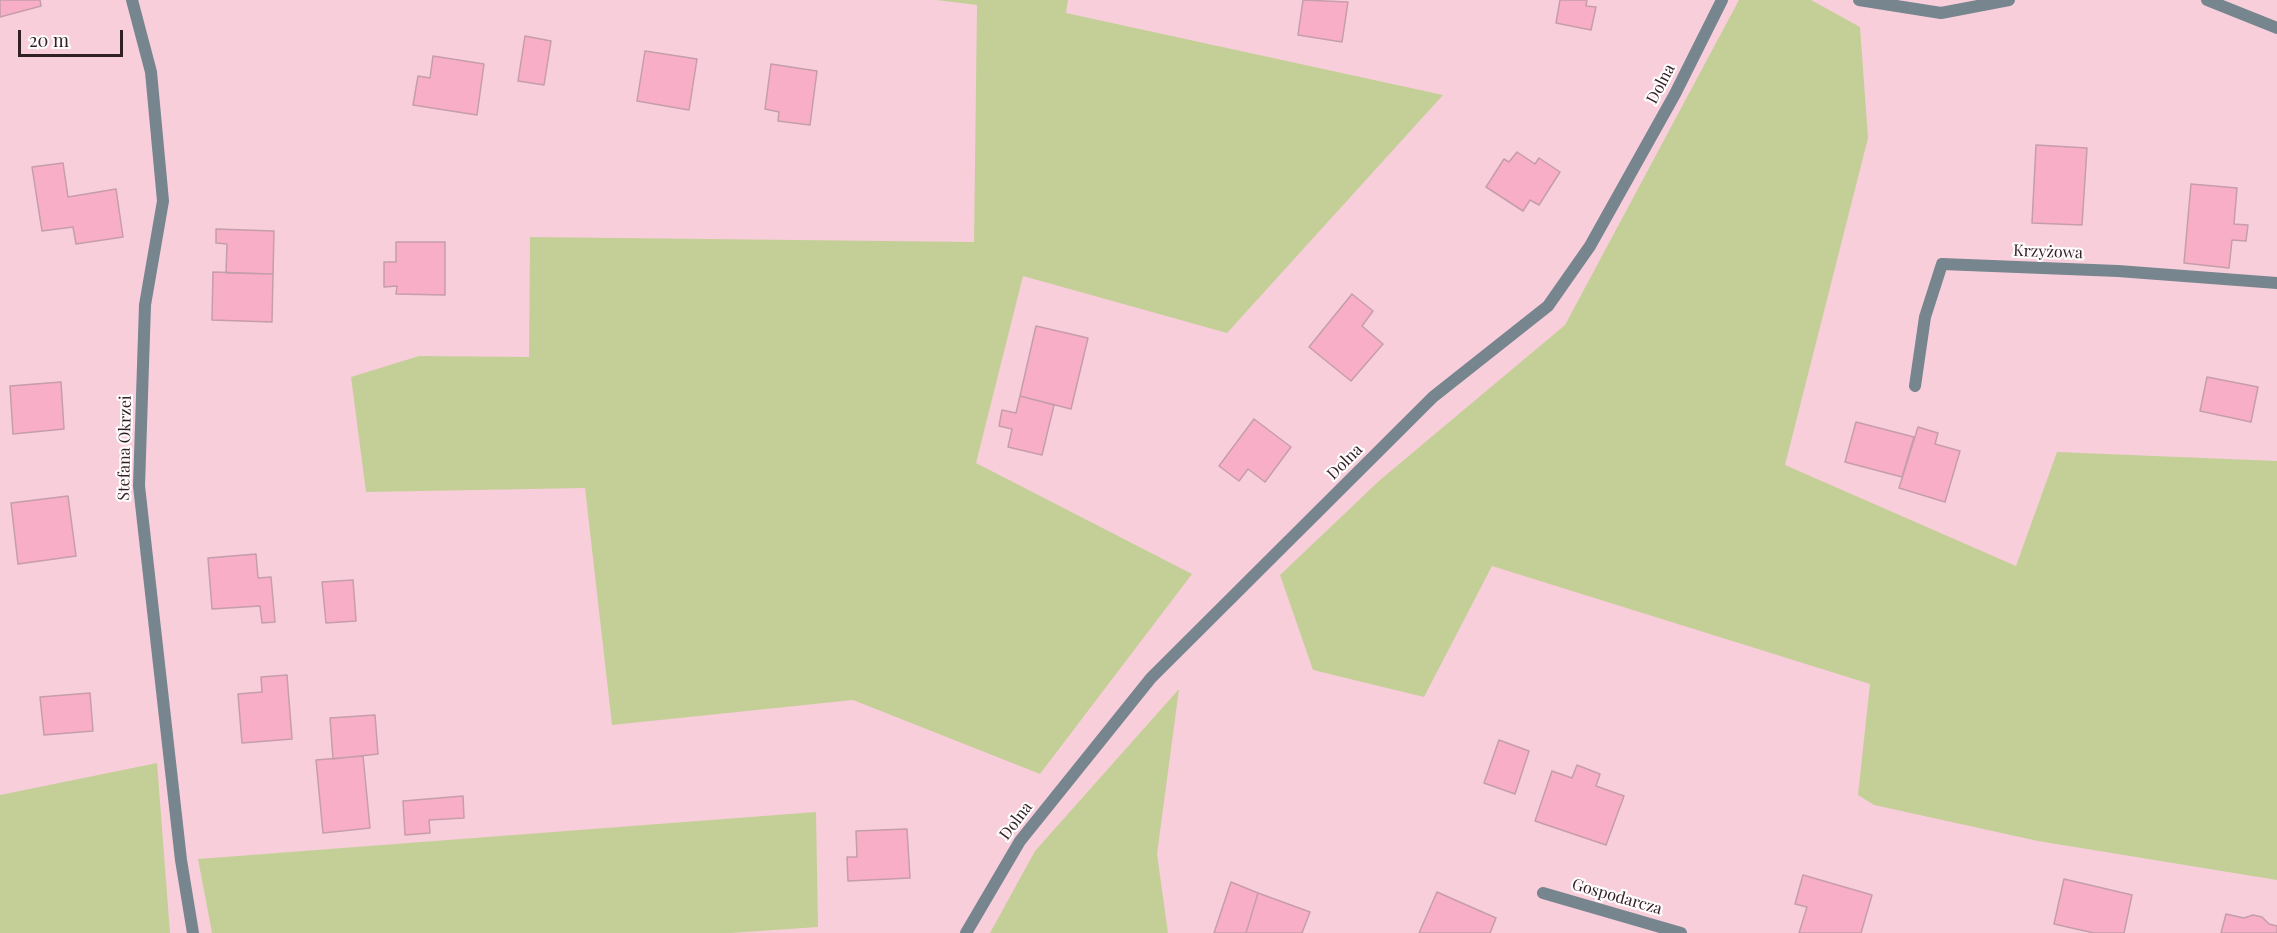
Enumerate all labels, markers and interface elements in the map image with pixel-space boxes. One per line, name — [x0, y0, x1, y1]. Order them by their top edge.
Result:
scale bar — [21, 18, 126, 56]
text: 20 m — [29, 28, 69, 52]
street label: Dolna — [1643, 61, 1679, 107]
street label: Krzyżowa — [2013, 241, 2083, 263]
street label: Stefana Okrzei — [114, 395, 136, 501]
street label: Dolna — [1323, 440, 1367, 484]
street label: Dolna — [996, 798, 1036, 844]
street label: Gospodarcza — [1570, 875, 1664, 919]

